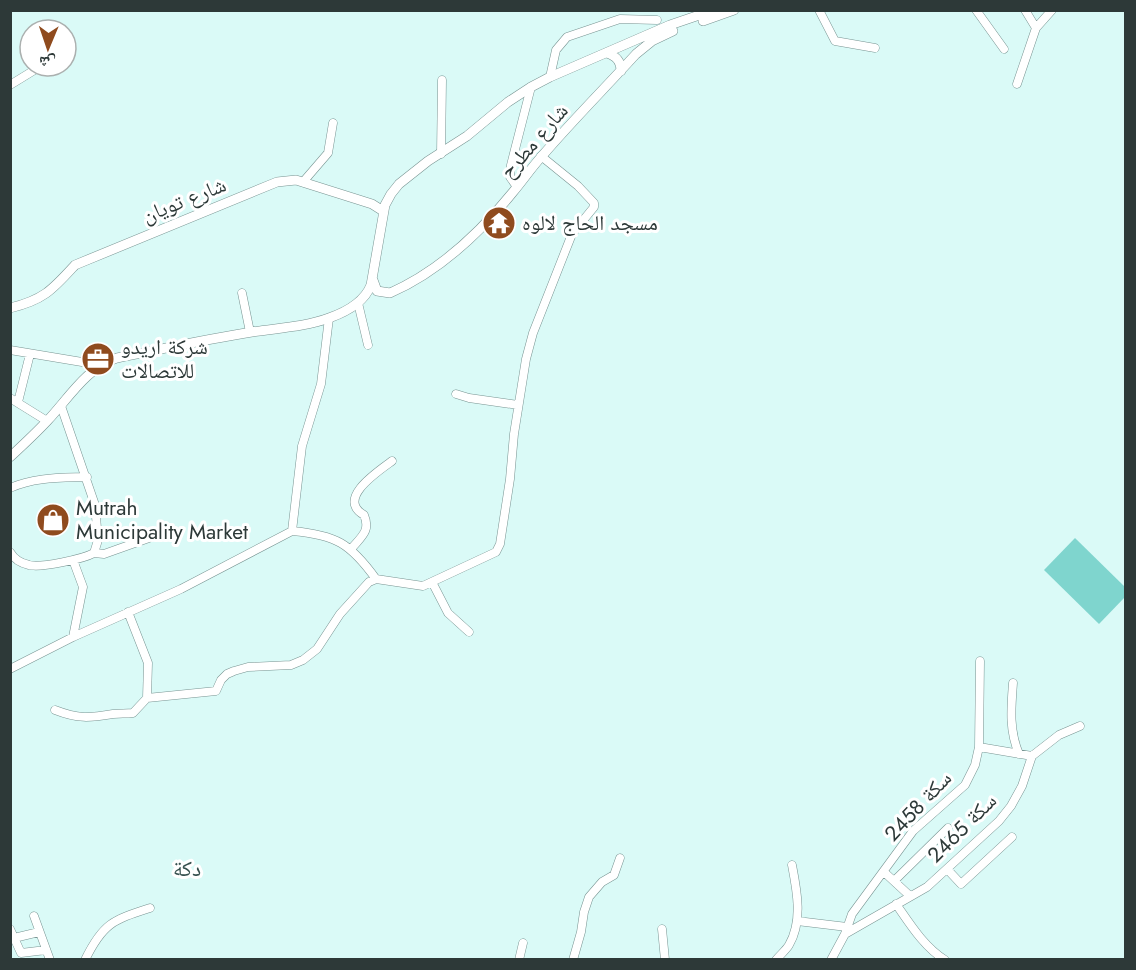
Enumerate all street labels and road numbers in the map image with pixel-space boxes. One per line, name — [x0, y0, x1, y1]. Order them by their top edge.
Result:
street label: شارع مطرح — [493, 97, 575, 185]
street label: شارع تويان — [138, 170, 230, 230]
street label: سكة 2458 — [877, 764, 959, 848]
street label: سكة 2465 — [920, 786, 1004, 870]

